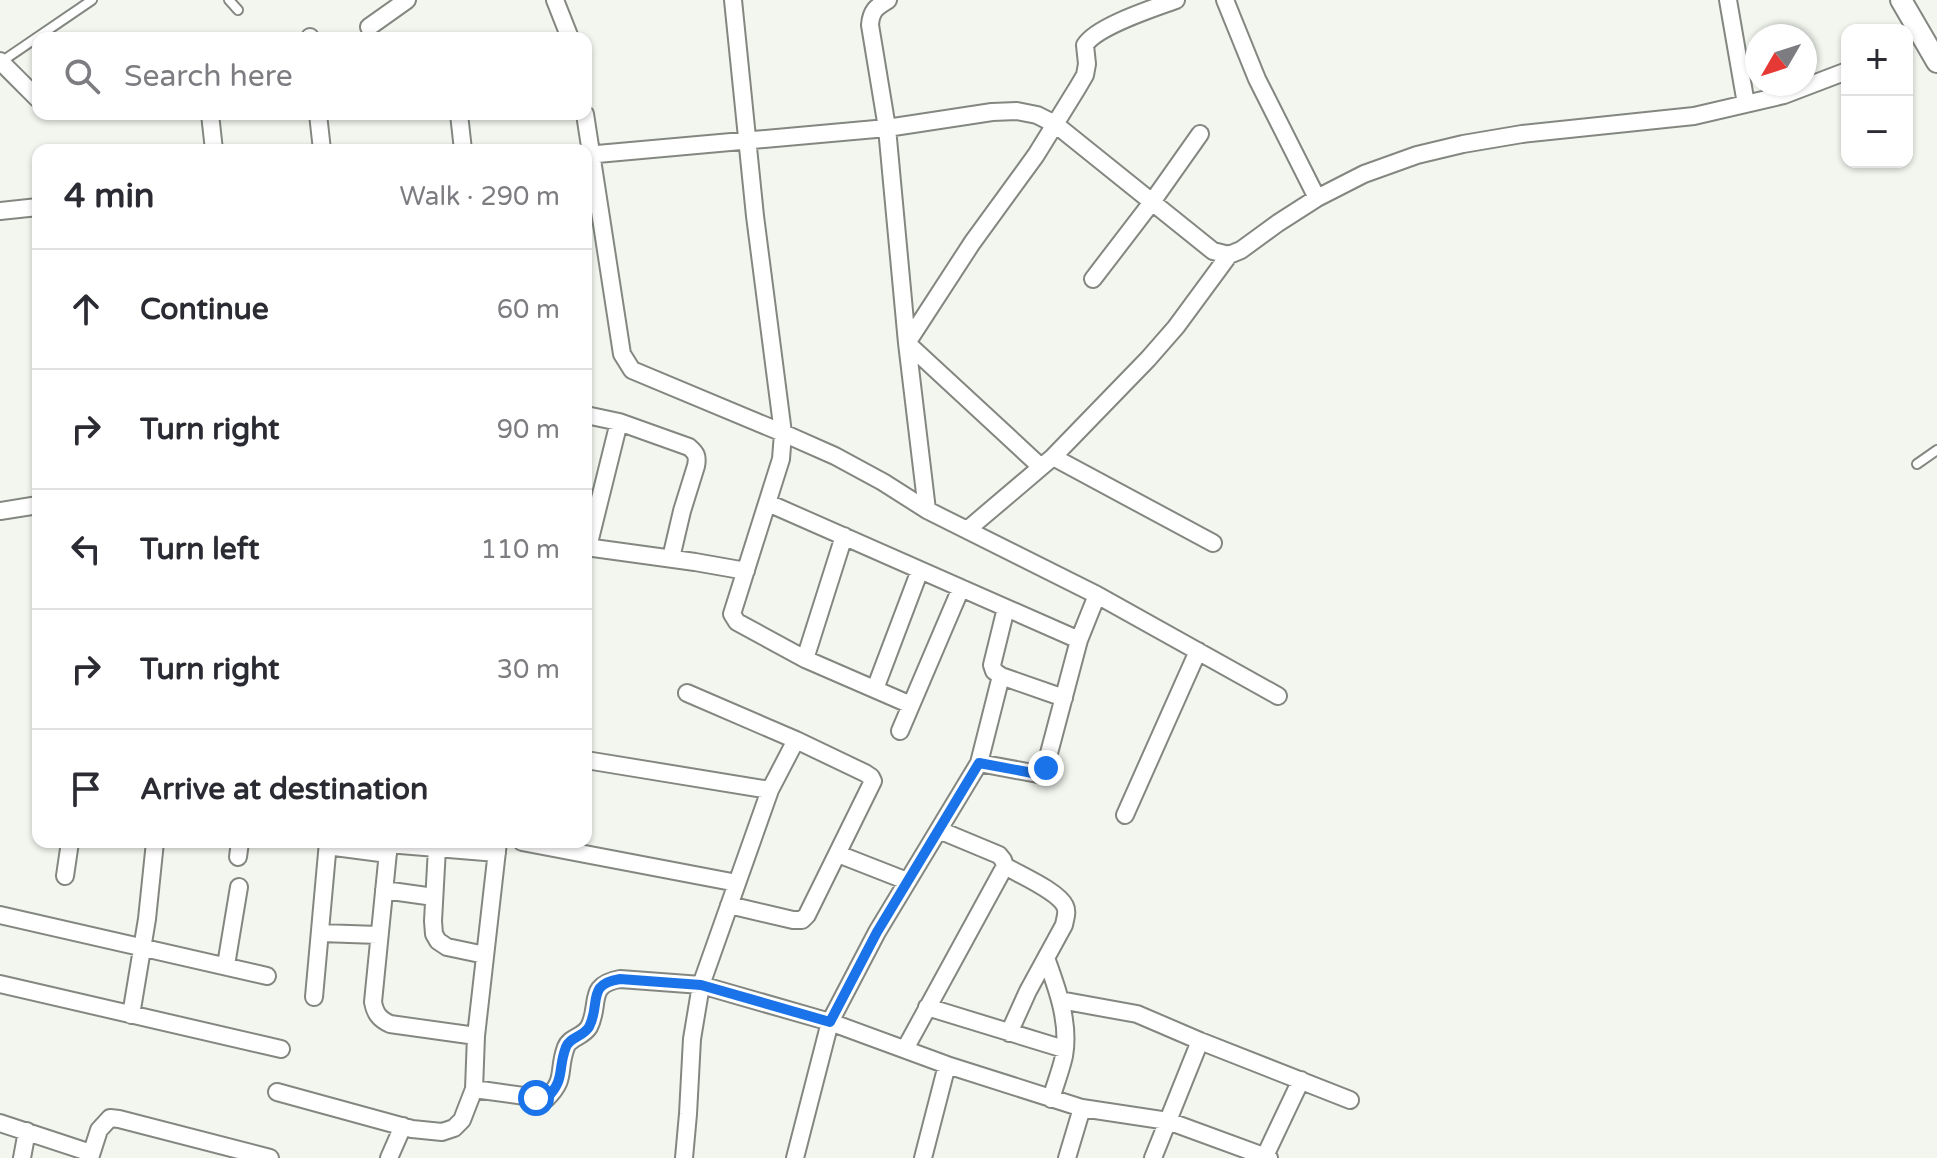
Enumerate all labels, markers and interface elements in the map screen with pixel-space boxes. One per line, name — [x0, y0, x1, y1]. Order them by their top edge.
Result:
north arrow — [1745, 24, 1817, 96]
map controls — [1841, 24, 1913, 168]
button: + — [1841, 24, 1913, 96]
search box — [32, 32, 592, 120]
icon: search — [60, 54, 104, 98]
text: Search here — [124, 58, 293, 95]
button: − — [1841, 96, 1913, 168]
text: 4 min — [64, 176, 155, 217]
text: Walk · 290 m — [400, 181, 560, 212]
icon: ahead — [64, 287, 108, 331]
text: Continue — [140, 291, 269, 328]
text: 60 m — [497, 294, 560, 325]
icon: right — [64, 407, 108, 451]
text: Turn right — [140, 411, 280, 448]
text: 90 m — [497, 414, 560, 445]
icon: left — [64, 527, 108, 571]
text: Turn left — [140, 531, 259, 568]
text: 110 m — [480, 534, 560, 565]
icon: right — [64, 647, 108, 691]
text: Turn right — [140, 651, 280, 688]
text: 30 m — [497, 654, 560, 685]
route end — [1028, 750, 1064, 786]
icon: arrive — [64, 767, 108, 811]
text: Arrive at destination — [140, 771, 428, 808]
route start — [518, 1080, 554, 1116]

